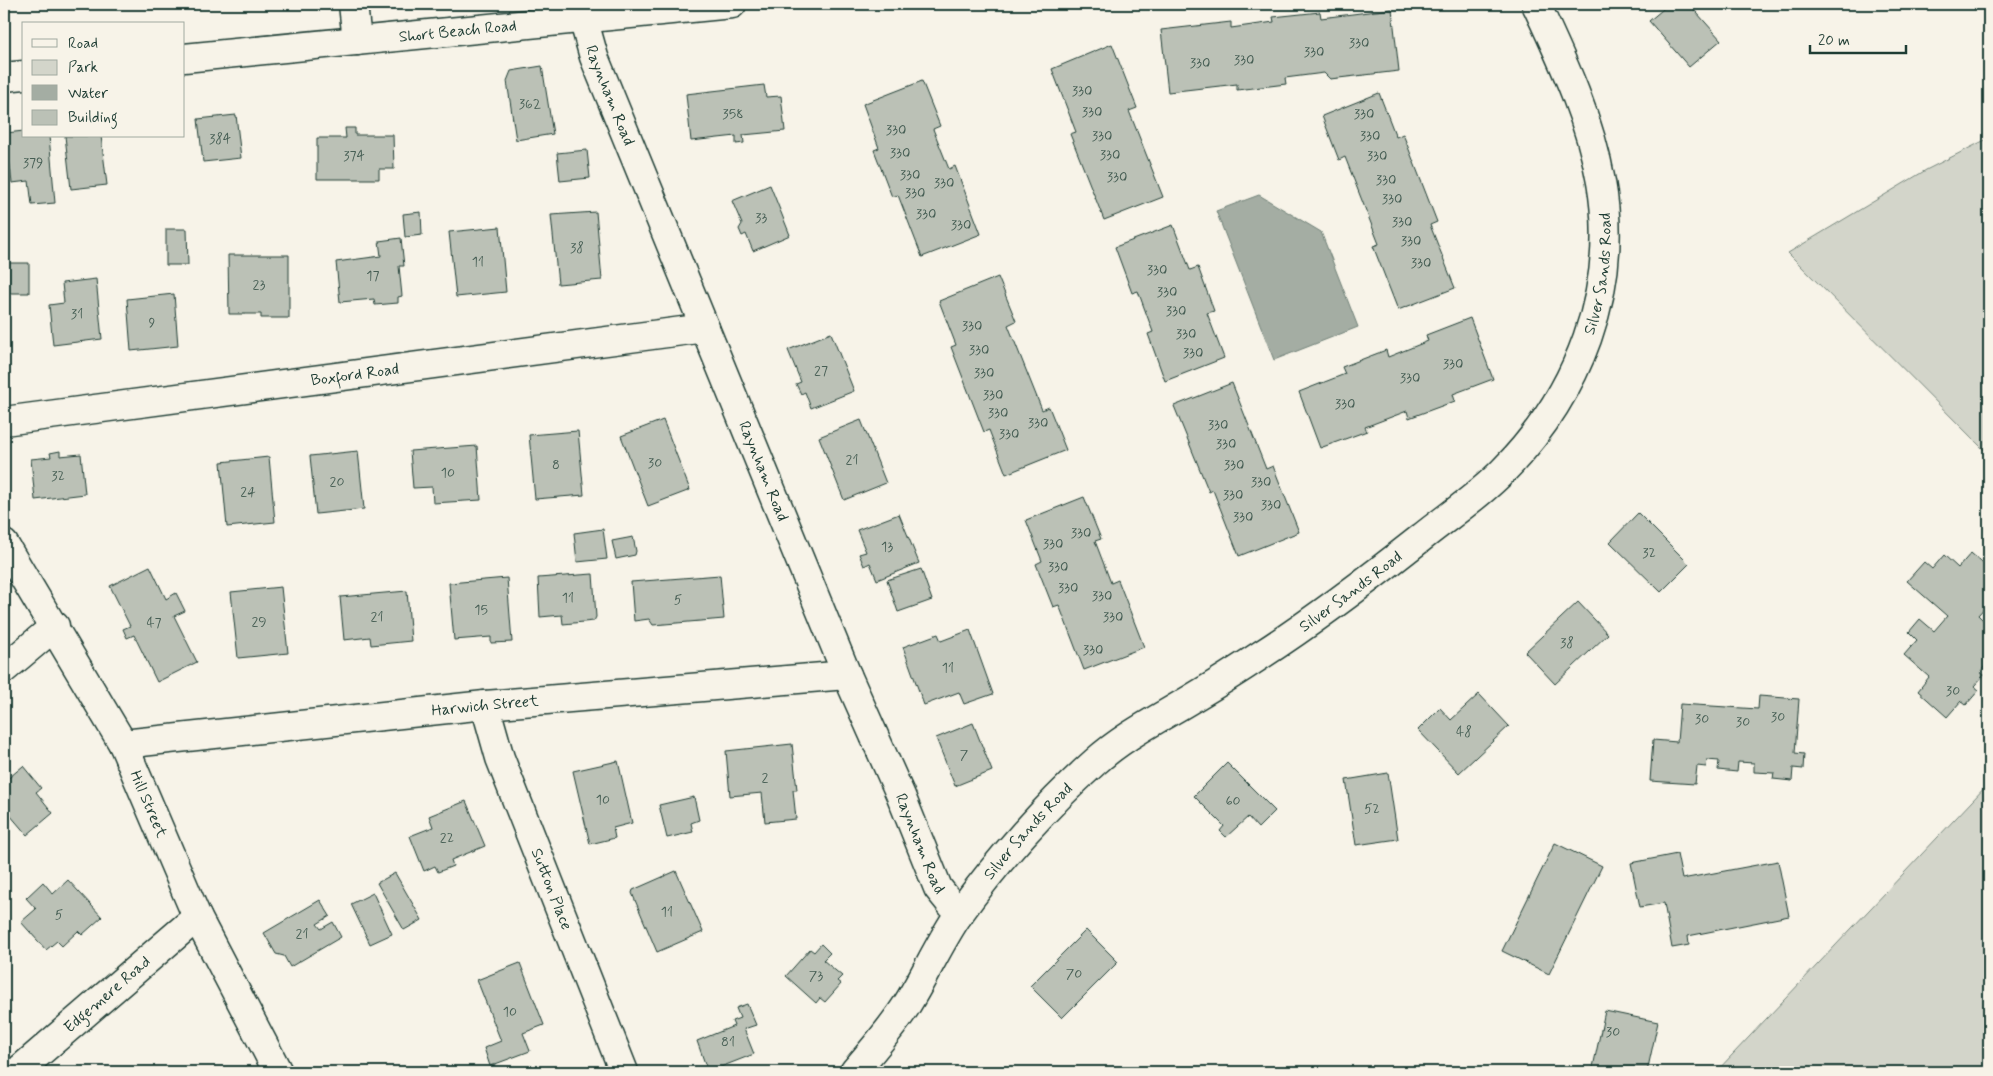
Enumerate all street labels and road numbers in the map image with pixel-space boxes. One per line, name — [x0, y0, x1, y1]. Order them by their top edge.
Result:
street label: Short Beach Road — [398, 15, 518, 47]
street label: Raynham Road — [581, 43, 640, 149]
street label: Silver Sands Road — [1579, 212, 1616, 337]
street label: Boxford Road — [310, 358, 400, 391]
street label: Raynham Road — [734, 418, 793, 524]
street label: Silver Sands Road — [1295, 546, 1406, 637]
street label: Harwich Street — [430, 690, 540, 721]
street label: Hill Street — [125, 767, 173, 841]
street label: Silver Sands Road — [979, 778, 1077, 884]
street label: Raynham Road — [891, 790, 949, 899]
street label: Sutton Place — [526, 845, 577, 933]
street label: Edgemere Road — [59, 951, 155, 1038]

